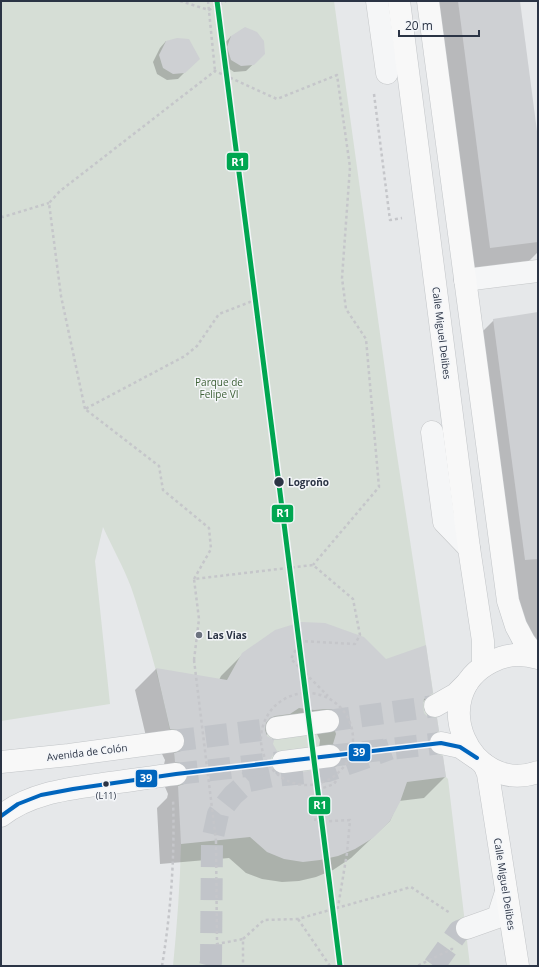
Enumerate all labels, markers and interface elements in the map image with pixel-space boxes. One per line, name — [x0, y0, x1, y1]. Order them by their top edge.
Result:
scale bar — [399, 12, 479, 38]
text: 20 m — [405, 17, 433, 34]
line badge: R1 — [226, 152, 249, 171]
text: R1 — [231, 154, 245, 169]
street label: Calle Miguel Delibes — [429, 286, 455, 380]
park label: Parque de Felipe VI — [195, 375, 243, 401]
marker: Logroño — [272, 475, 286, 489]
place label: Logroño — [288, 475, 329, 489]
line badge: R1 — [271, 504, 294, 523]
text: R1 — [276, 505, 290, 520]
place label: Las Vias — [207, 628, 247, 642]
marker: Las Vias — [194, 630, 204, 640]
street label: Avenida de Colón — [46, 740, 128, 764]
line badge: 39 — [348, 743, 371, 762]
text: 39 — [353, 744, 365, 759]
line badge: 39 — [135, 769, 158, 788]
text: 39 — [140, 770, 152, 785]
marker: (L11) — [101, 779, 111, 789]
place label: (L11) — [96, 789, 116, 802]
line badge: R1 — [308, 796, 331, 815]
text: R1 — [313, 797, 327, 812]
street label: Calle Miguel Delibes — [491, 837, 519, 931]

